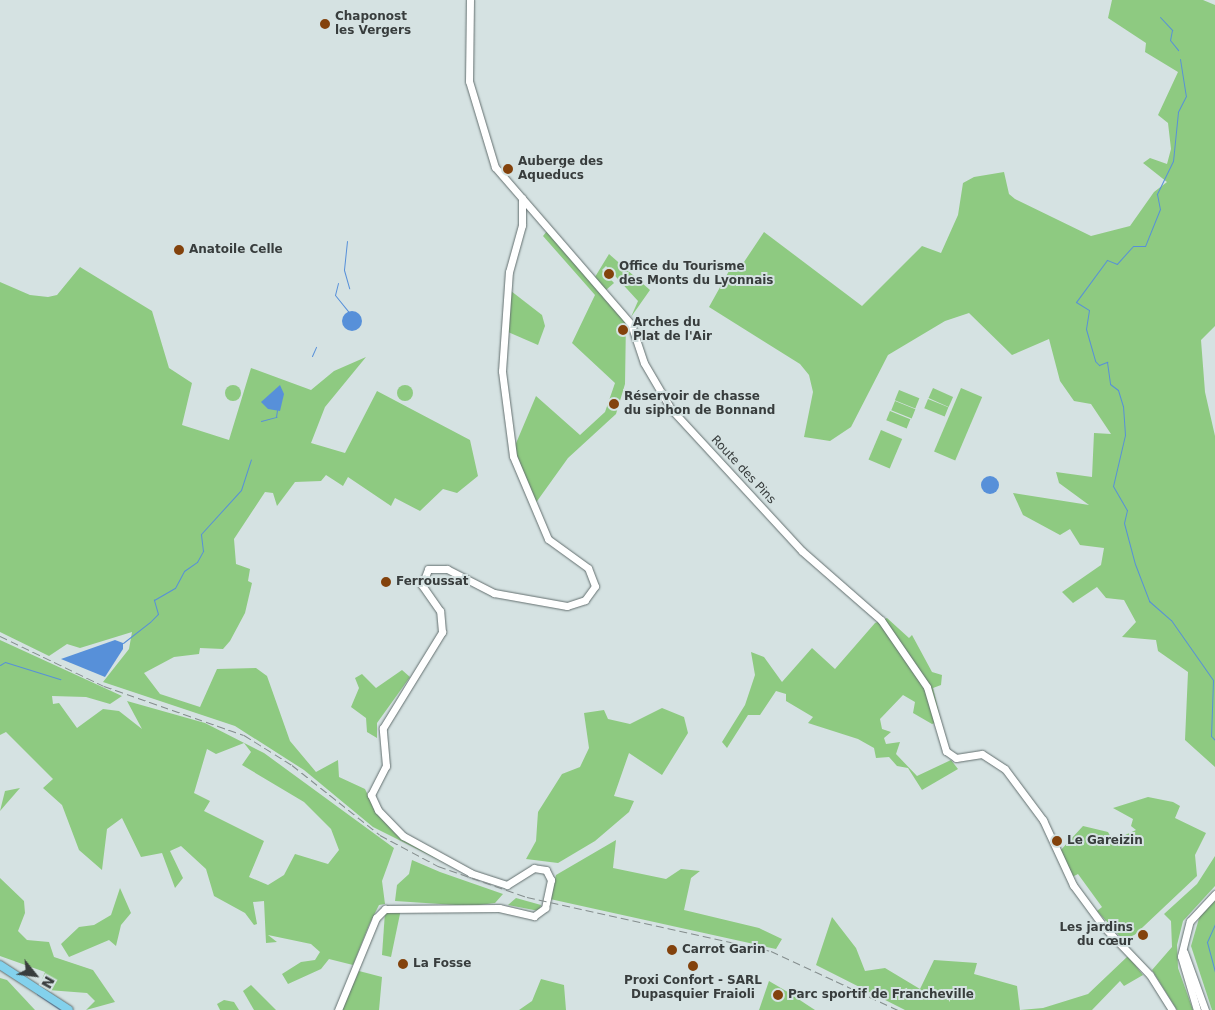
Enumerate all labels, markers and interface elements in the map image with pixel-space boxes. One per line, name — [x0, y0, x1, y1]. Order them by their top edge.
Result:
place label: Chaponost les Vergers — [335, 10, 411, 38]
marker: Chaponost les Vergers — [319, 18, 331, 30]
place label: Auberge des Aqueducs — [518, 155, 603, 183]
marker: Auberge des Aqueducs — [502, 163, 514, 175]
place label: Anatoile Celle — [189, 243, 283, 257]
marker: Anatoile Celle — [173, 244, 185, 256]
place label: Office du Tourisme des Monts du Lyonnais — [619, 260, 773, 288]
marker: Office du Tourisme des Monts du Lyonnais — [603, 268, 615, 280]
place label: Arches du Plat de l'Air — [633, 316, 712, 344]
marker: Arches du Plat de l'Air — [617, 324, 629, 336]
place label: Réservoir de chasse du siphon de Bonnand — [624, 390, 775, 418]
marker: Réservoir de chasse du siphon de Bonnand — [608, 398, 620, 410]
street label: Route des Pins — [708, 433, 778, 507]
place label: Ferroussat — [396, 575, 469, 589]
marker: Ferroussat — [380, 576, 392, 588]
place label: Le Gareizin — [1067, 834, 1143, 848]
marker: Le Gareizin — [1051, 835, 1063, 847]
place label: Les jardins du cœur — [1059, 921, 1133, 949]
marker: Les jardins du cœur — [1137, 929, 1149, 941]
place label: Carrot Garin — [682, 943, 765, 957]
marker: Carrot Garin — [666, 944, 678, 956]
north arrow — [10, 950, 60, 1000]
place label: La Fosse — [413, 957, 471, 971]
marker: La Fosse — [397, 958, 409, 970]
marker: Proxi Confort - SARL Dupasquier Fraioli — [687, 960, 699, 972]
text: N — [38, 973, 58, 991]
place label: Proxi Confort - SARL Dupasquier Fraioli — [624, 974, 762, 1002]
place label: Parc sportif de Francheville — [788, 988, 974, 1002]
marker: Parc sportif de Francheville — [772, 989, 784, 1001]

